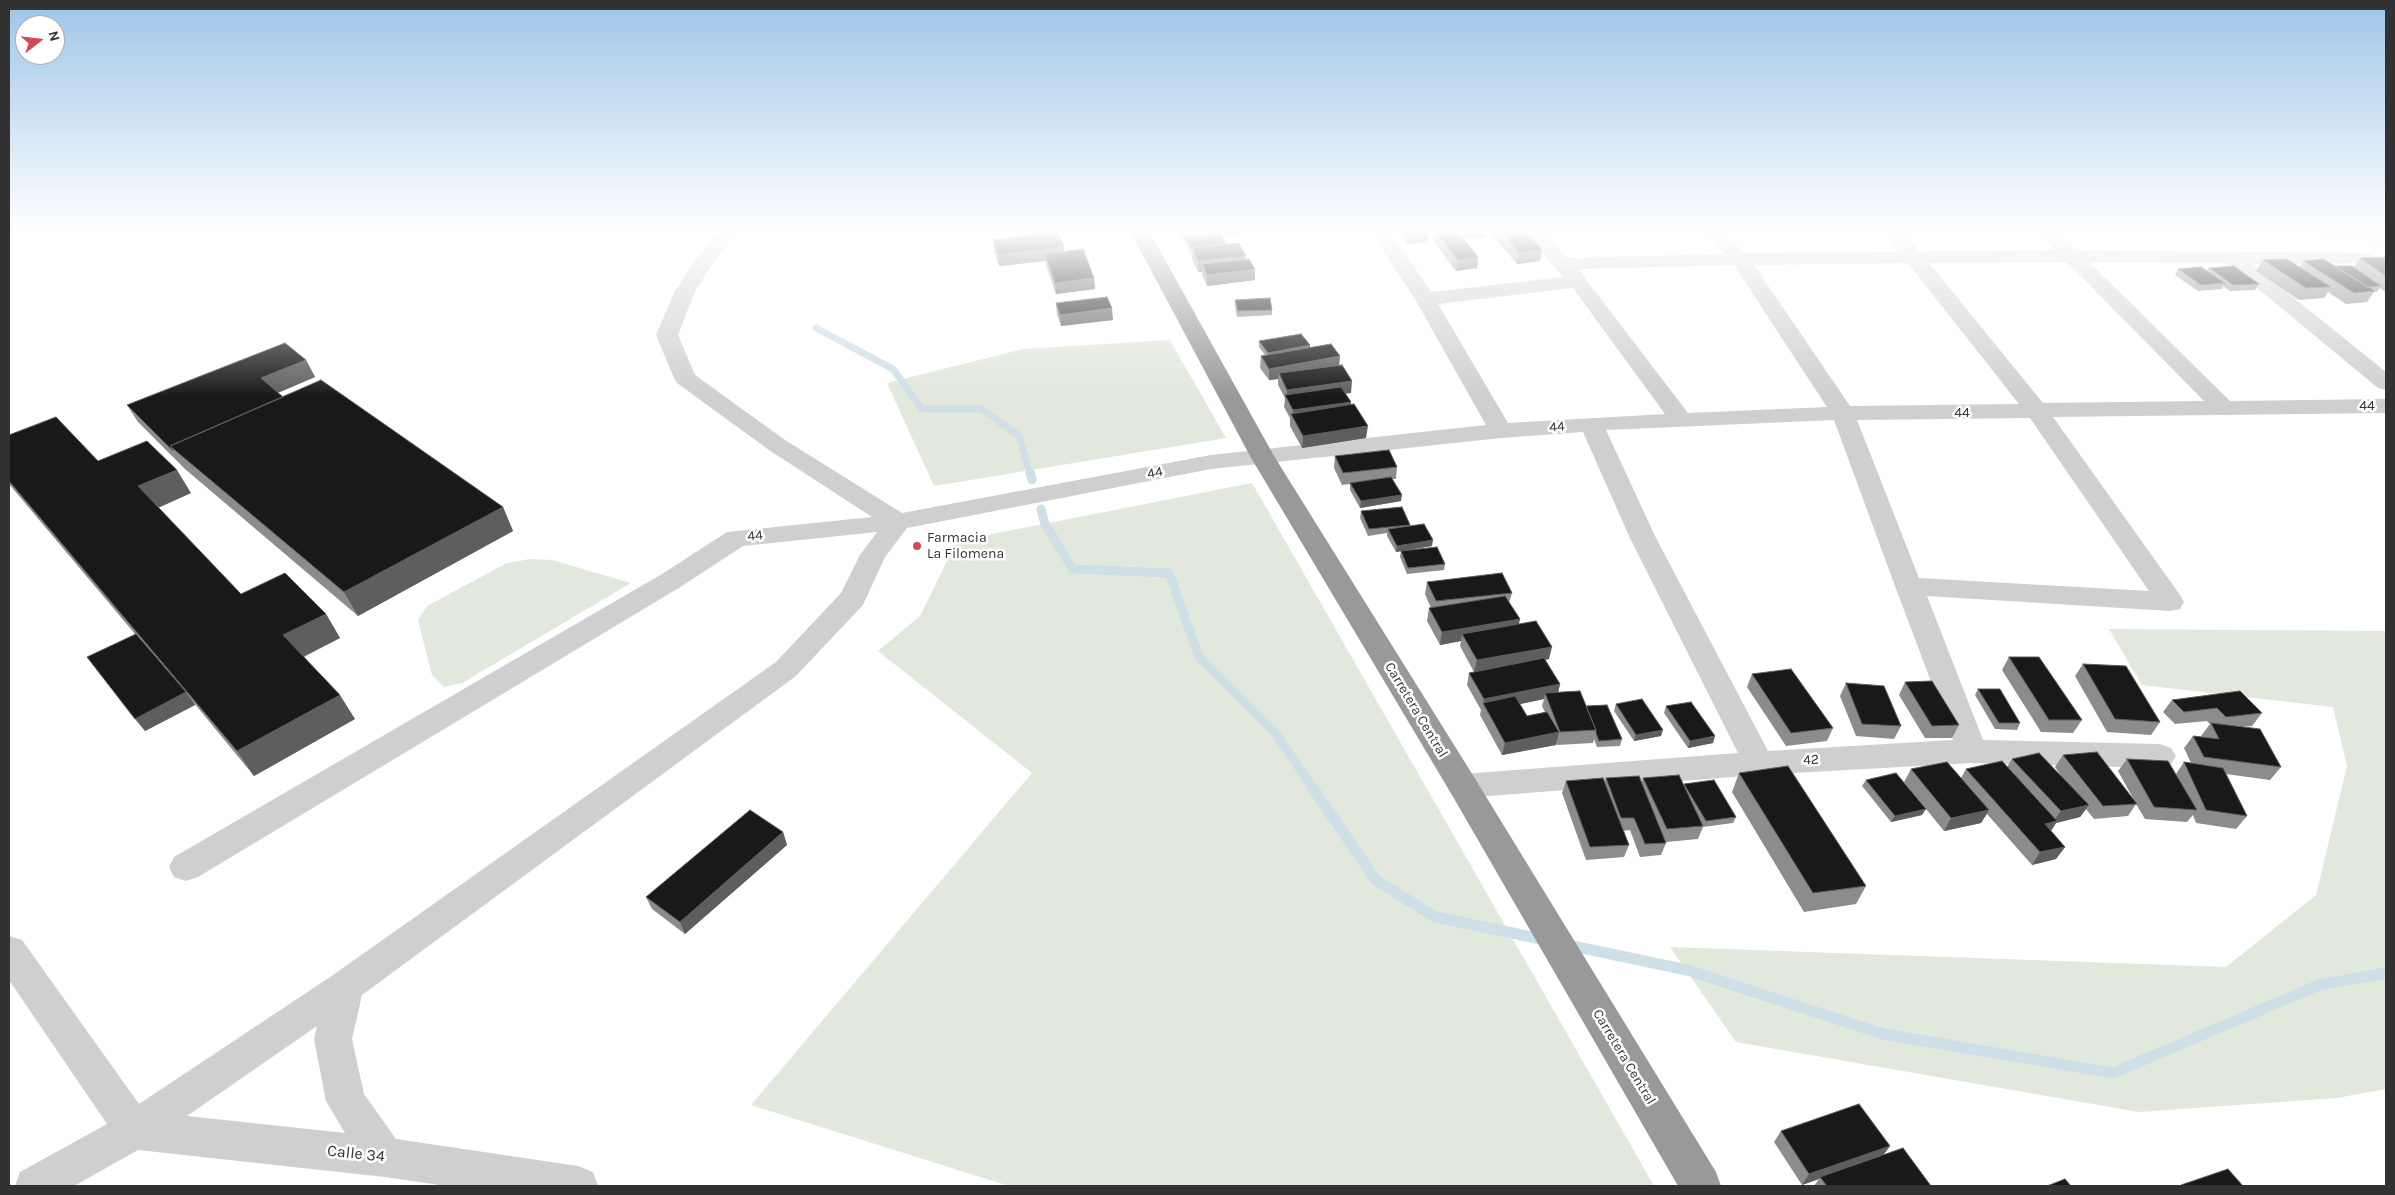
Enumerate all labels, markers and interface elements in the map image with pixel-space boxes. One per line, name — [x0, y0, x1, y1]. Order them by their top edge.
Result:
north arrow — [15, 15, 65, 65]
text: N — [44, 29, 63, 43]
street label: 44 — [2359, 398, 2375, 414]
street label: 44 — [1954, 405, 1970, 421]
street label: 44 — [1548, 418, 1566, 436]
street label: 44 — [1146, 463, 1164, 483]
street label: 44 — [746, 527, 764, 545]
place label: Farmacia La Filomena — [927, 530, 1004, 562]
marker: Farmacia La Filomena — [911, 540, 923, 552]
street label: Carretera Central — [1381, 659, 1451, 761]
street label: 42 — [1803, 751, 1819, 769]
street label: Carretera Central — [1589, 1006, 1659, 1108]
street label: Calle 34 — [326, 1141, 386, 1167]

